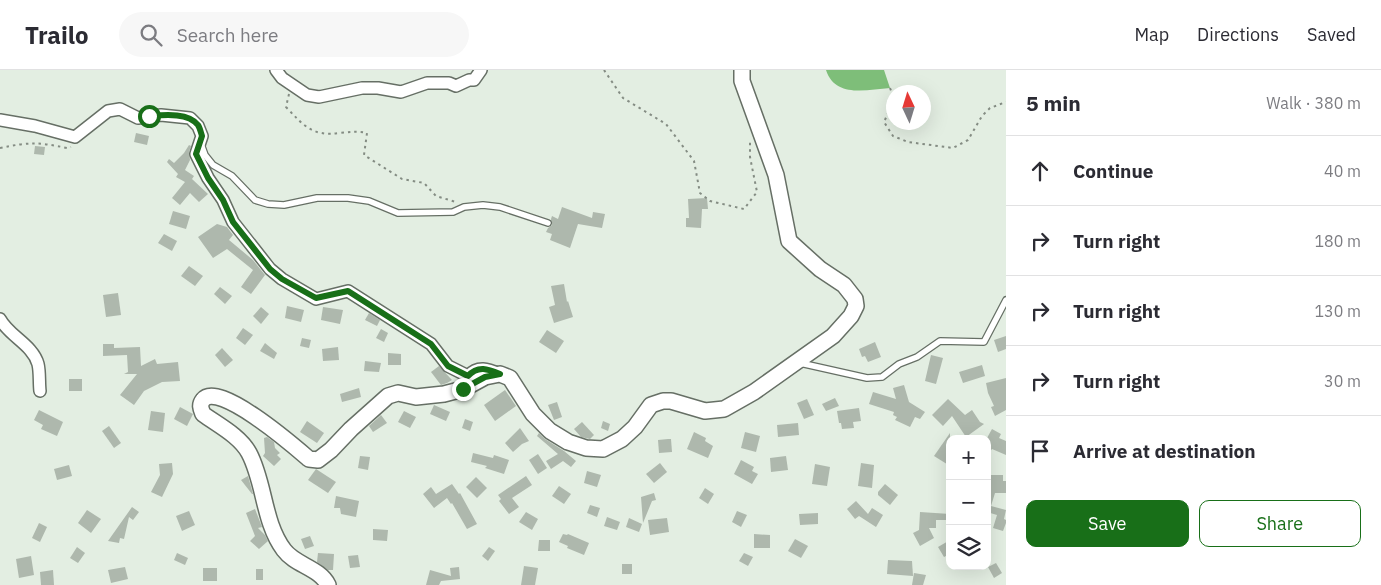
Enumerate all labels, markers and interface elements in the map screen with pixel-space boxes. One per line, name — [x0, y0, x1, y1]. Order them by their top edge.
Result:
search box — [119, 12, 469, 57]
text: Trailo — [25, 19, 89, 51]
icon: search — [137, 21, 165, 49]
text: Search here — [177, 23, 278, 47]
text: Map — [1134, 23, 1169, 46]
text: Directions — [1197, 23, 1279, 46]
text: Saved — [1307, 23, 1356, 46]
north arrow — [886, 85, 931, 130]
text: 5 min — [1026, 89, 1081, 117]
text: Walk · 380 m — [1266, 93, 1361, 113]
route start — [138, 105, 161, 128]
icon: ahead — [1026, 157, 1054, 185]
text: Continue — [1073, 159, 1153, 183]
text: 40 m — [1324, 161, 1361, 181]
icon: right — [1026, 227, 1054, 255]
text: Turn right — [1073, 229, 1160, 253]
text: 180 m — [1314, 231, 1361, 251]
icon: right — [1026, 297, 1054, 325]
text: Turn right — [1073, 299, 1160, 323]
text: 130 m — [1314, 301, 1361, 321]
icon: right — [1026, 367, 1054, 395]
text: Turn right — [1073, 369, 1160, 393]
text: 30 m — [1324, 371, 1361, 391]
route end — [452, 378, 475, 401]
map controls — [946, 435, 991, 570]
button: + — [946, 435, 991, 480]
icon: arrive — [1026, 437, 1054, 465]
text: Arrive at destination — [1073, 439, 1256, 463]
button: − — [946, 480, 991, 525]
button: Save — [1026, 500, 1189, 547]
button: Share — [1199, 500, 1361, 547]
button: layers — [946, 525, 991, 570]

